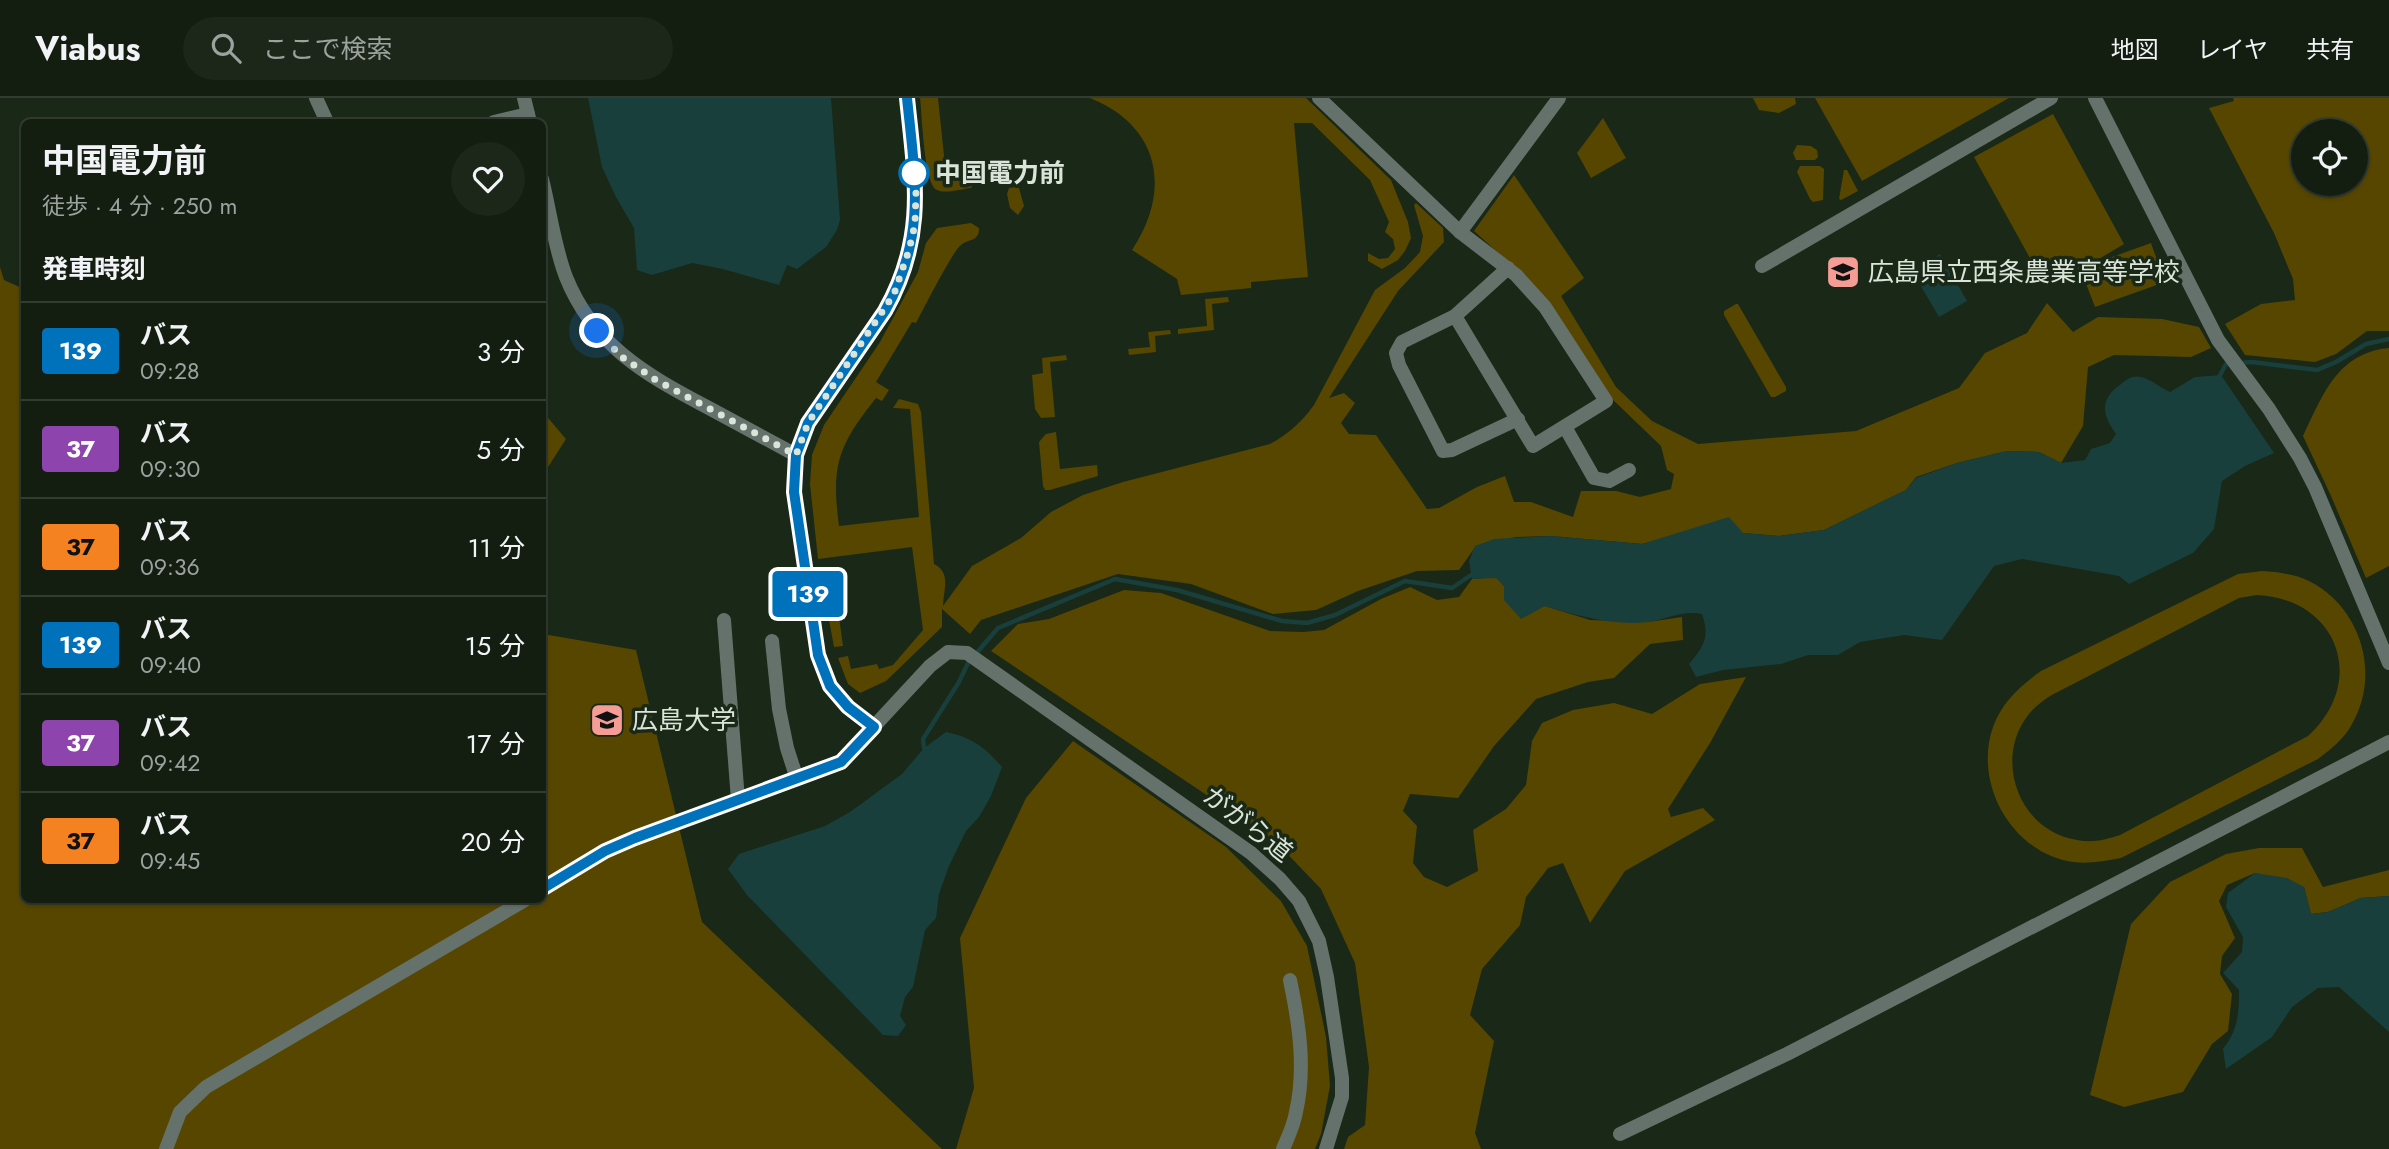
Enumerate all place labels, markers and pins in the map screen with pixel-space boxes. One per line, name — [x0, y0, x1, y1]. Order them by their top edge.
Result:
place label: 中国電力前 — [935, 154, 1065, 192]
marker: 中国電力前 — [899, 158, 929, 188]
school or university icon: 広島県立西条農業高等学校 — [1824, 253, 1862, 291]
place label: 広島県立西条農業高等学校 — [1868, 253, 2180, 291]
school or university icon: 広島大学 — [588, 701, 626, 739]
place label: 広島大学 — [632, 701, 736, 739]

